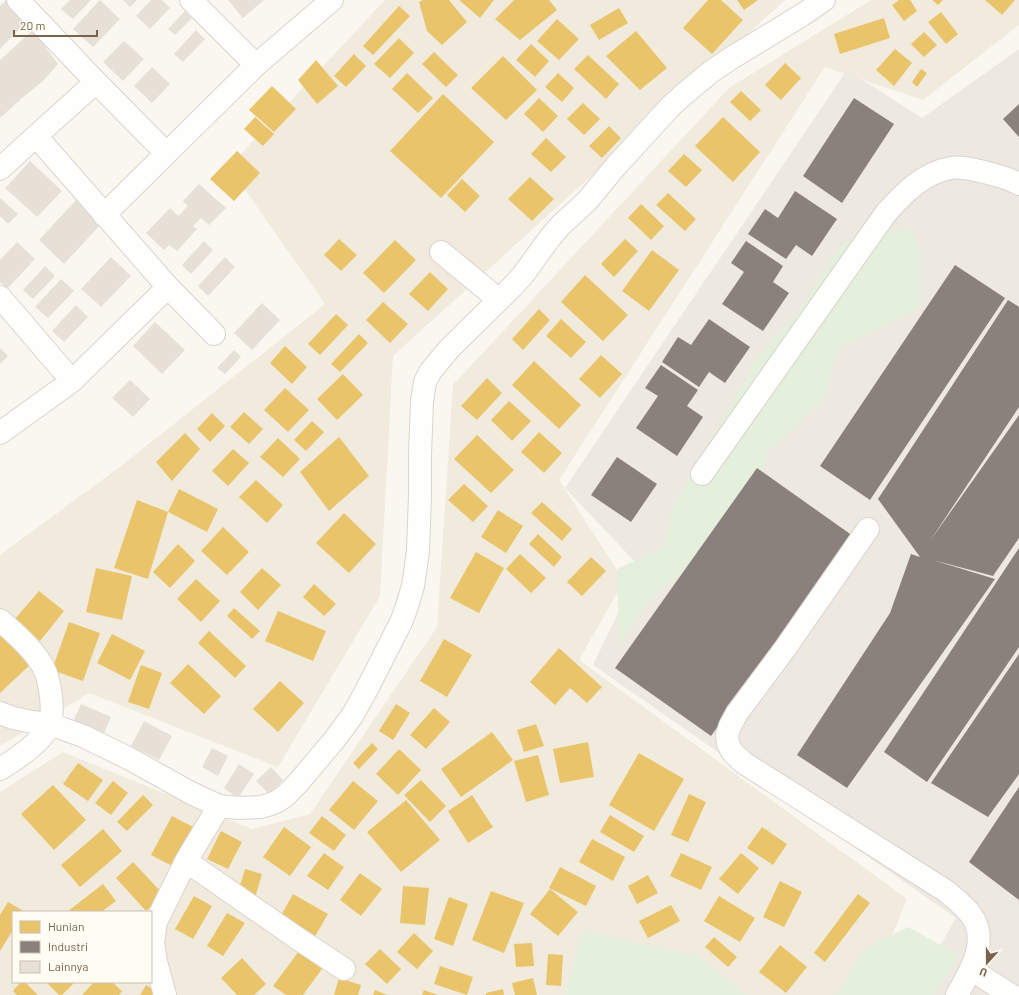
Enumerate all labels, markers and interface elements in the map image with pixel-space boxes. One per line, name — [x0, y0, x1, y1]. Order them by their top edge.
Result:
scale bar — [14, 12, 97, 38]
text: 20 m — [20, 18, 46, 32]
legend — [12, 911, 152, 983]
text: Hunian — [48, 919, 84, 933]
text: Industri — [48, 939, 88, 953]
north arrow — [967, 943, 1007, 983]
text: Lainnya — [48, 959, 88, 973]
text: U — [978, 965, 989, 980]

